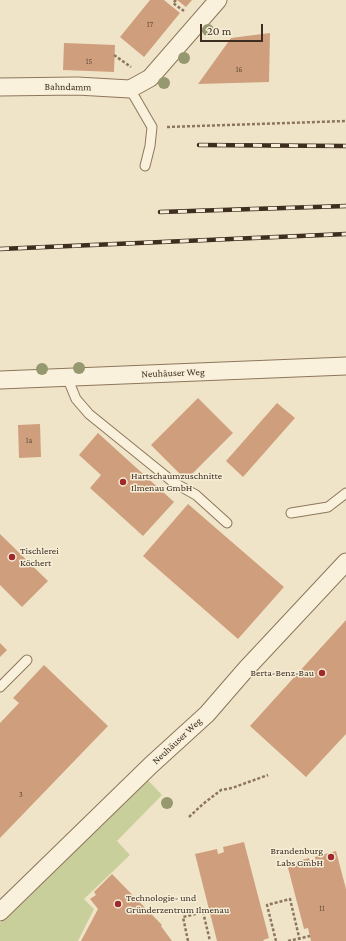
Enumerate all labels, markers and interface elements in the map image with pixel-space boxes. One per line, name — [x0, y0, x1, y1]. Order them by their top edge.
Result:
scale bar — [202, 16, 265, 42]
house number: 17 — [147, 20, 153, 30]
text: 20 m — [207, 24, 231, 38]
house number: 15 — [86, 57, 92, 67]
house number: 16 — [236, 65, 242, 75]
street label: Bahndamm — [44, 81, 92, 93]
street label: Neuhäuser Weg — [141, 366, 205, 380]
house number: 1a — [26, 436, 32, 446]
place label: Hartschaumzuschnitte Ilmenau GmbH — [131, 470, 222, 494]
marker: Hartschaumzuschnitte Ilmenau GmbH — [118, 477, 128, 487]
place label: Tischlerei Köchert — [20, 545, 59, 568]
marker: Tischlerei Köchert — [7, 552, 17, 562]
place label: Berta-Benz-Bau — [251, 667, 314, 679]
marker: Berta-Benz-Bau — [317, 668, 327, 678]
street label: Neuhäuser Weg — [150, 715, 204, 767]
house number: 3 — [19, 790, 23, 800]
place label: Brandenburg Labs GmbH — [270, 845, 323, 868]
marker: Brandenburg Labs GmbH — [326, 852, 336, 862]
place label: Technologie- und Gründerzentrum Ilmenau — [126, 892, 229, 916]
marker: Technologie- und Gründerzentrum Ilmenau — [113, 899, 123, 909]
house number: 11 — [319, 904, 325, 914]

